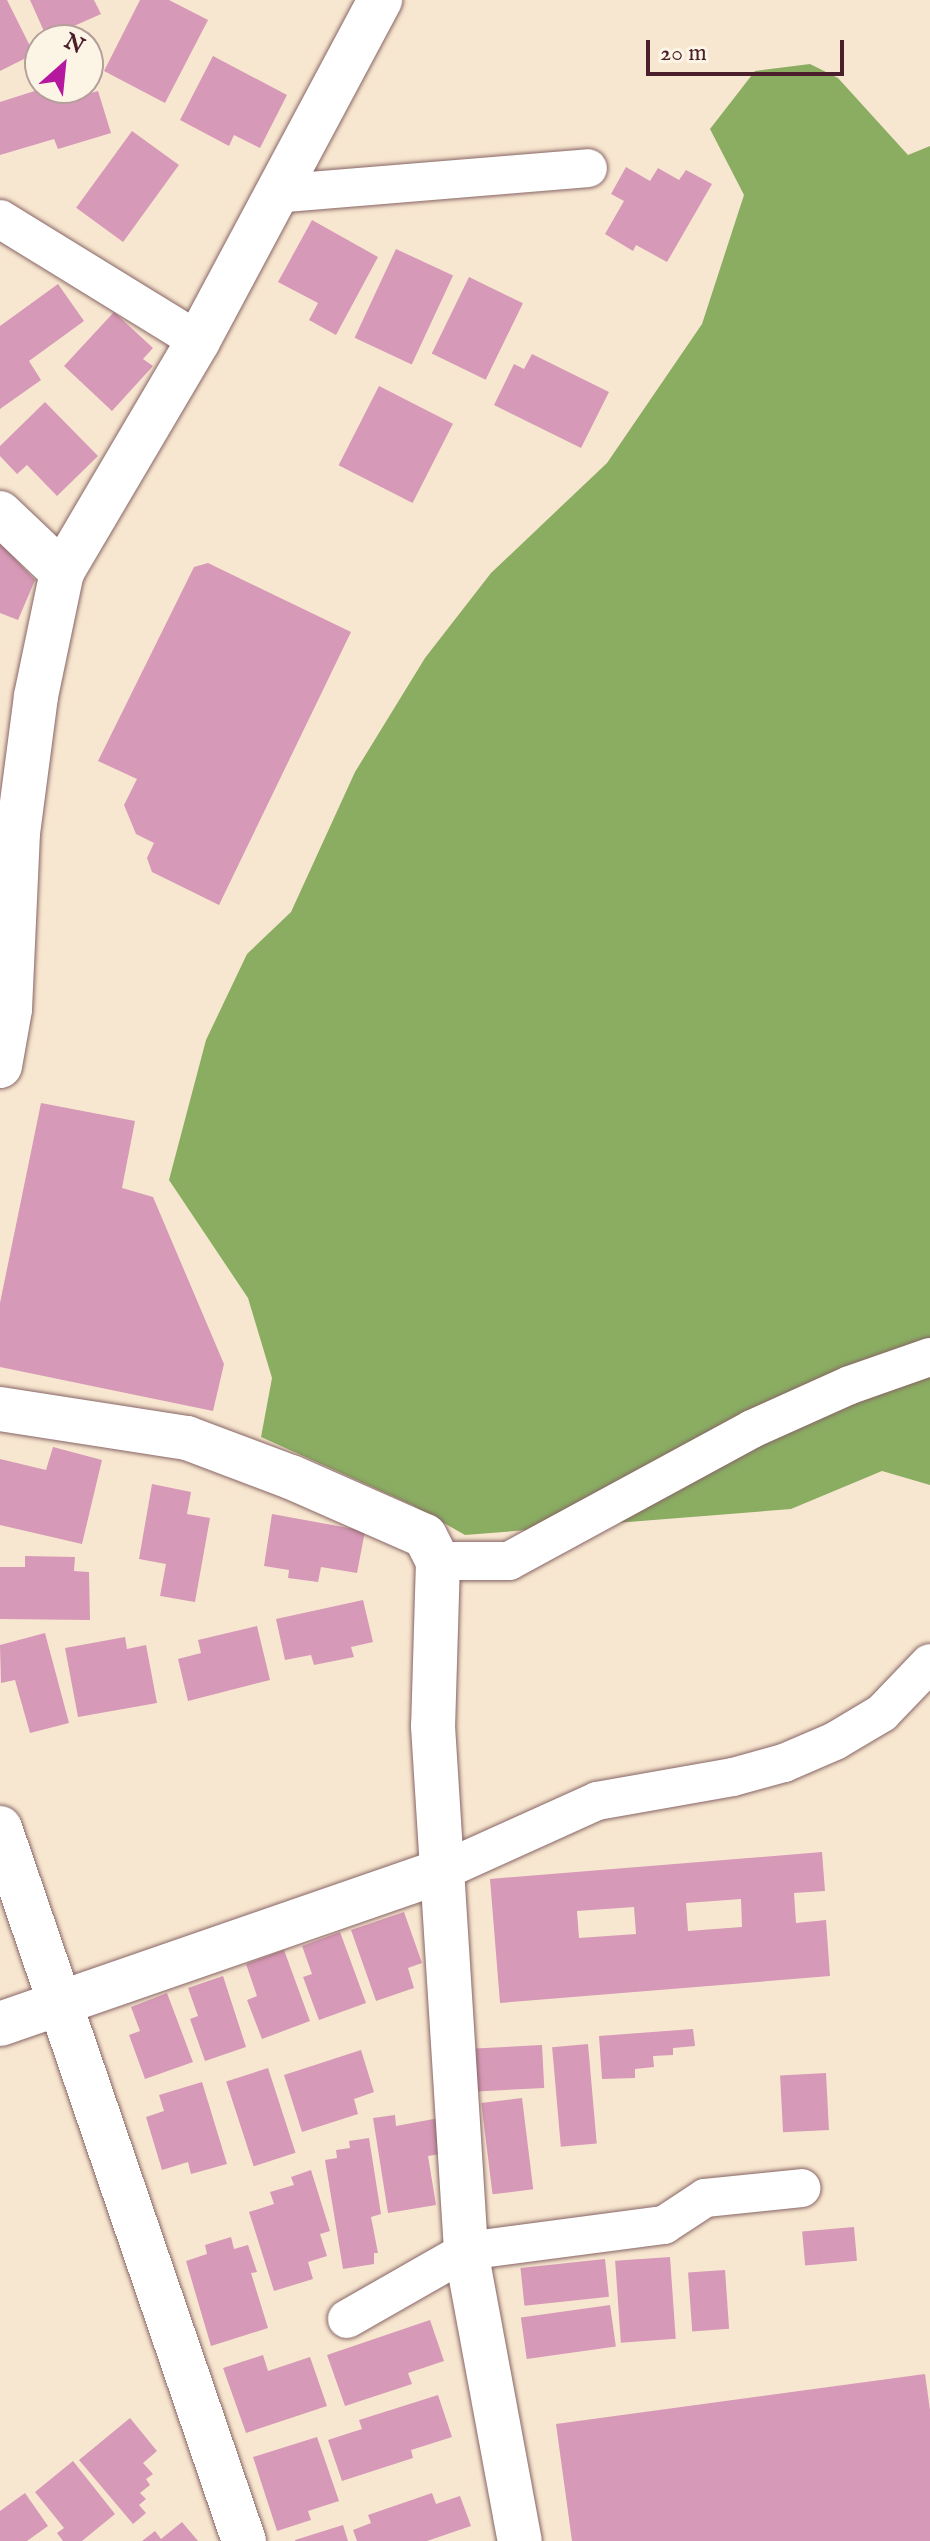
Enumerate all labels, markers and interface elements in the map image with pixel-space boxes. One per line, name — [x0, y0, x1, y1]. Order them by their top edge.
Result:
north arrow — [24, 24, 104, 104]
scale bar — [650, 24, 848, 74]
text: N — [59, 28, 89, 61]
text: 20 m — [660, 38, 707, 69]

